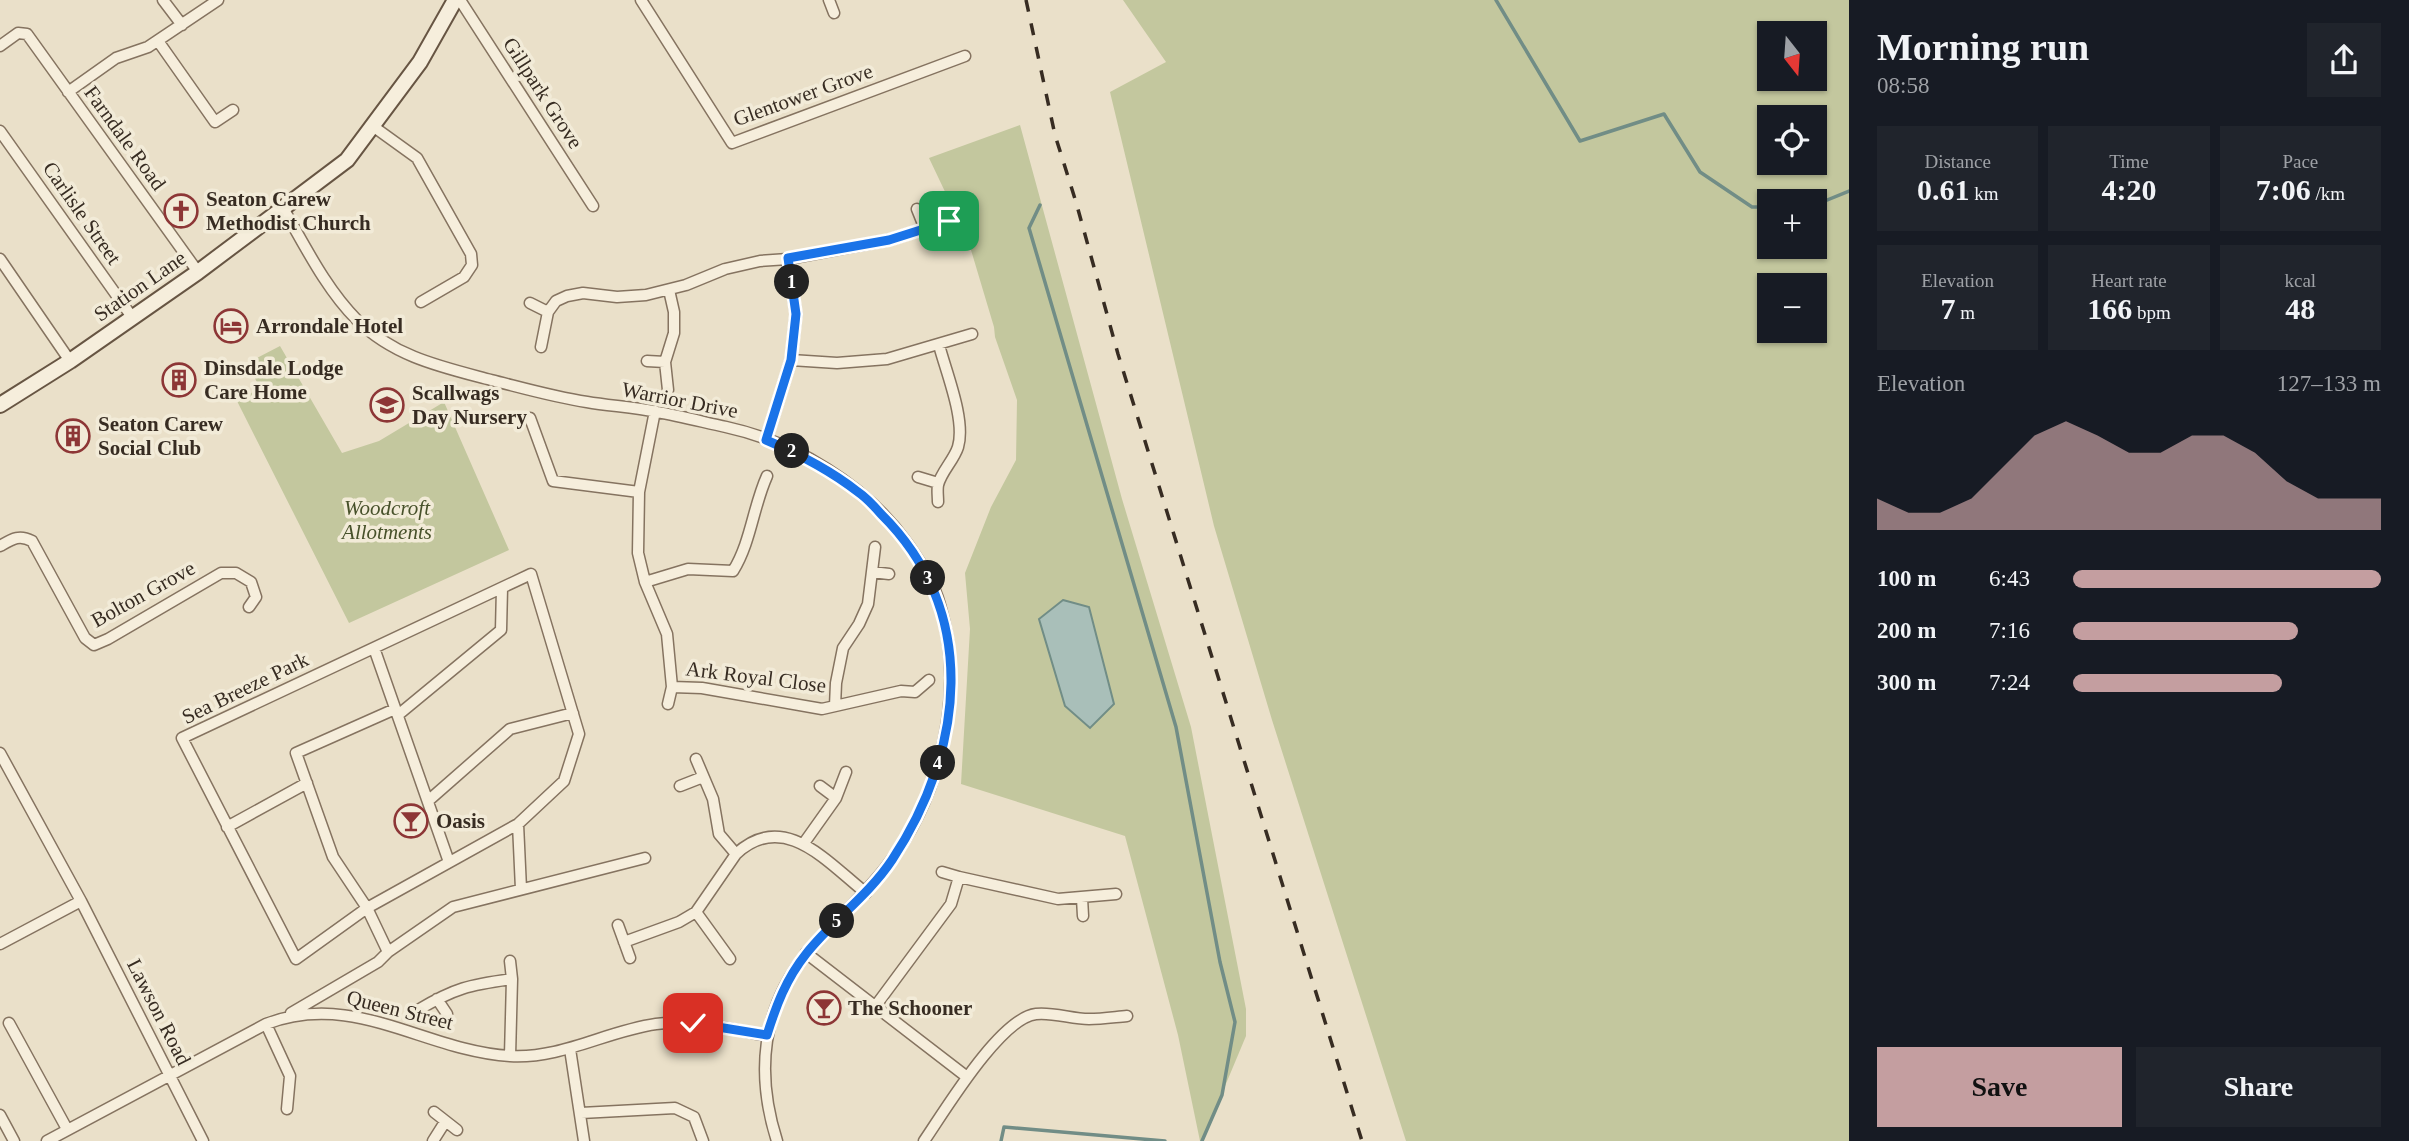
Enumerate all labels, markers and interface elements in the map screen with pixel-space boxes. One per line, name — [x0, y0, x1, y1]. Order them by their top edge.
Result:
north arrow — [1757, 21, 1827, 91]
map controls — [1757, 21, 1827, 343]
button: share — [2307, 23, 2381, 97]
text: Morning run — [1877, 26, 2089, 68]
street label: Gillpark Grove — [498, 33, 588, 153]
street label: Glentower Grove — [730, 59, 876, 131]
text: 08:58 — [1877, 73, 1929, 98]
street label: Farndale Road — [79, 81, 171, 195]
button: locate — [1757, 105, 1827, 175]
text: Distance — [1924, 151, 1991, 172]
text: Time — [2109, 151, 2149, 172]
text: Pace — [2282, 151, 2318, 172]
street label: Carlisle Street — [38, 157, 126, 269]
text: 0.61 — [1917, 173, 1969, 206]
text: 4:20 — [2101, 173, 2156, 206]
text: 7:06 — [2256, 173, 2311, 206]
text: km — [1969, 183, 1998, 204]
text: /km — [2311, 183, 2345, 204]
place label: Seaton Carew Methodist Church — [206, 187, 371, 235]
button: + — [1757, 189, 1827, 259]
pin — [919, 191, 979, 251]
church icon: Seaton Carew Methodist Church — [162, 192, 200, 230]
icon: arrive — [930, 202, 968, 240]
street label: Station Lane — [89, 246, 191, 326]
pin: 1 — [774, 264, 810, 300]
text: Elevation — [1921, 270, 1994, 291]
text: Heart rate — [2091, 270, 2167, 291]
text: kcal — [2284, 270, 2316, 291]
text: 1 — [787, 271, 796, 292]
button: − — [1757, 273, 1827, 343]
text: 7 — [1940, 292, 1955, 325]
text: 166 — [2087, 292, 2132, 325]
text: 48 — [2285, 292, 2315, 325]
text: m — [1955, 302, 1975, 323]
text: bpm — [2132, 302, 2171, 323]
hotel icon: Arrondale Hotel — [212, 307, 250, 345]
place label: Arrondale Hotel — [256, 314, 403, 338]
place label: Dinsdale Lodge Care Home — [204, 356, 343, 404]
building icon: Dinsdale Lodge Care Home — [160, 361, 198, 399]
text: Elevation — [1877, 371, 1965, 396]
text: 127–133 m — [2277, 371, 2381, 396]
street label: Warrior Drive — [620, 377, 740, 423]
place label: Scallwags Day Nursery — [412, 381, 527, 429]
school or university icon: Scallwags Day Nursery — [368, 386, 406, 424]
place label: Seaton Carew Social Club — [98, 412, 224, 460]
building icon: Seaton Carew Social Club — [54, 417, 92, 455]
pin: 2 — [774, 434, 810, 468]
text: 2 — [787, 440, 796, 461]
park label: Woodcroft Allotments — [340, 496, 432, 544]
street label: Bolton Grove — [87, 556, 199, 632]
pin: 3 — [911, 560, 946, 596]
text: 100 m — [1877, 566, 1936, 591]
text: 6:43 — [1989, 566, 2030, 591]
text: 3 — [923, 567, 932, 588]
text: 200 m — [1877, 618, 1936, 643]
text: 7:16 — [1989, 618, 2030, 643]
street label: Sea Breeze Park — [178, 647, 313, 729]
street label: Ark Royal Close — [684, 656, 828, 698]
text: 300 m — [1877, 670, 1936, 695]
text: 7:24 — [1989, 670, 2030, 695]
pin: 4 — [920, 746, 956, 780]
text: 4 — [933, 752, 942, 773]
bar icon: Oasis — [392, 802, 430, 840]
place label: Oasis — [436, 809, 485, 833]
pin: 5 — [820, 904, 854, 939]
text: 5 — [832, 910, 841, 931]
street label: Lawson Road — [122, 955, 196, 1070]
street label: Queen Street — [344, 985, 456, 1035]
bar icon: The Schooner — [805, 989, 843, 1027]
pin — [663, 993, 723, 1053]
place label: The Schooner — [848, 996, 972, 1020]
icon: check — [674, 1004, 712, 1042]
button: Save — [1877, 1047, 2122, 1127]
button: Share — [2136, 1047, 2381, 1127]

